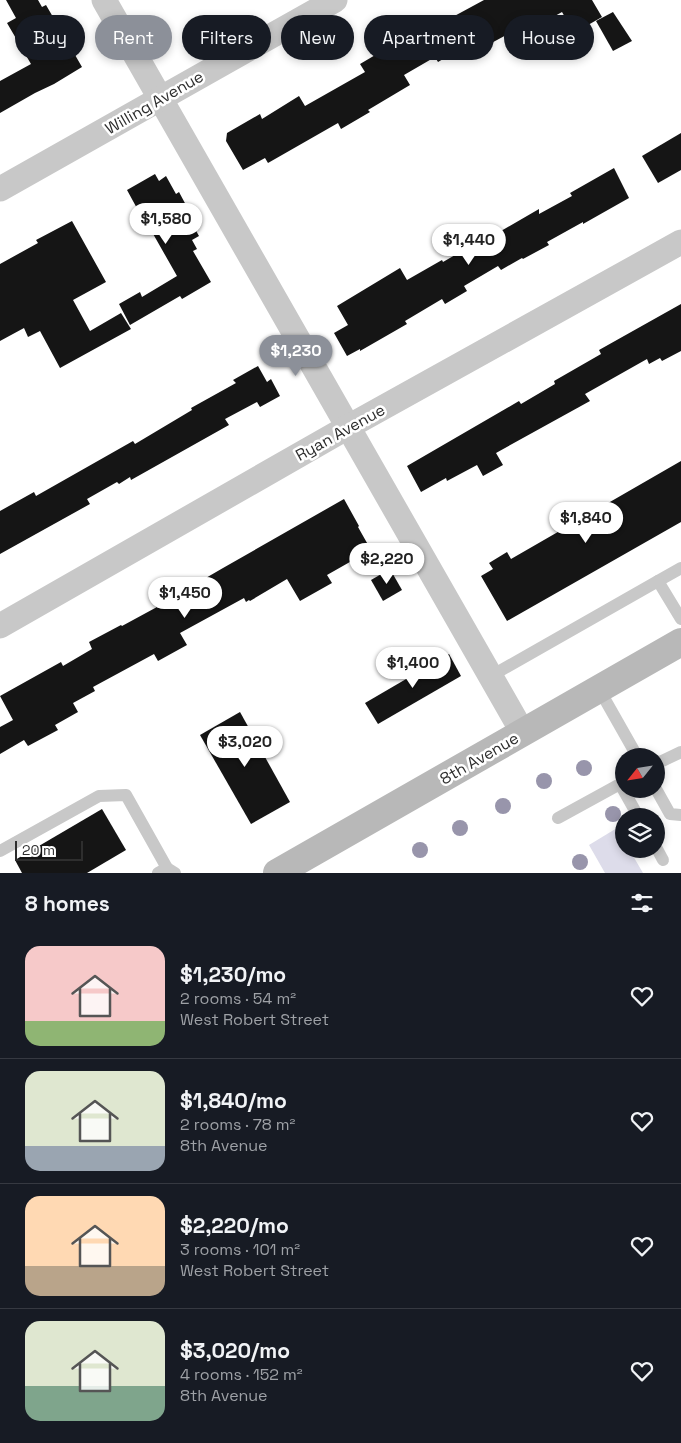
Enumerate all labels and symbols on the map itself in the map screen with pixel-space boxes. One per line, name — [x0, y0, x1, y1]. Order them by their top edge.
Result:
street label: Willing Avenue — [101, 66, 207, 139]
pin: $1,580 — [125, 202, 207, 245]
pin: $1,440 — [428, 224, 510, 266]
pin: $1,230 — [255, 334, 337, 377]
street label: Ryan Avenue — [292, 399, 389, 466]
pin: $1,840 — [545, 502, 627, 544]
pin: $2,220 — [346, 542, 428, 585]
pin: $1,450 — [144, 576, 226, 619]
pin: $1,400 — [372, 646, 454, 689]
pin: $3,020 — [204, 726, 286, 768]
street label: 8th Avenue — [436, 727, 522, 789]
north arrow — [615, 748, 665, 798]
scale bar — [15, 838, 82, 861]

